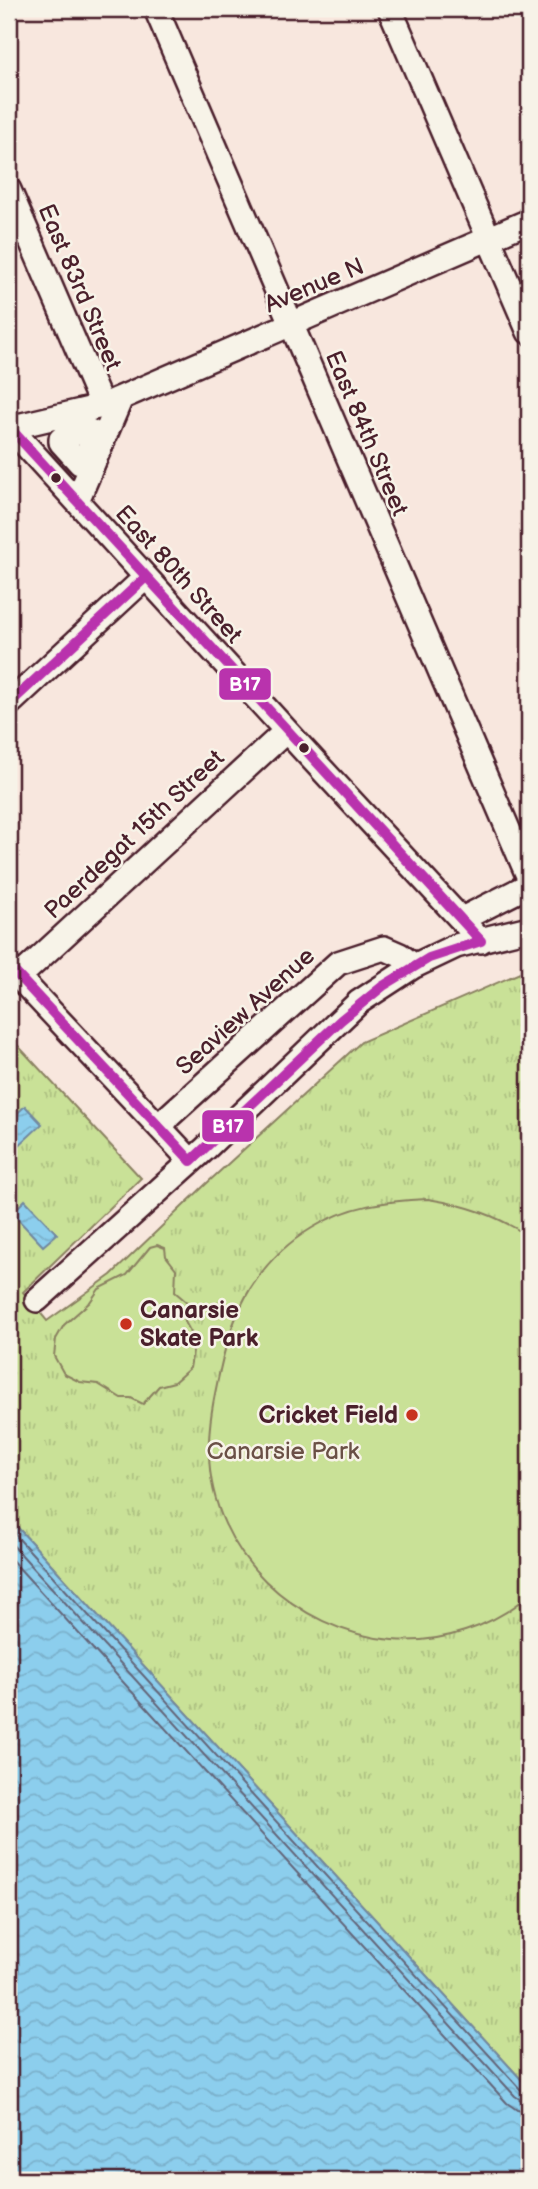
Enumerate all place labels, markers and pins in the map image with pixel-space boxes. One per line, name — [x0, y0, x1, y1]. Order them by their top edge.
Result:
unlabelled marker — [49, 471, 63, 485]
unlabelled marker — [297, 741, 311, 755]
place label: Canarsie Skate Park — [140, 1296, 259, 1353]
marker: Canarsie Skate Park — [118, 1316, 134, 1332]
place label: Cricket Field — [259, 1401, 398, 1430]
marker: Cricket Field — [404, 1407, 420, 1423]

